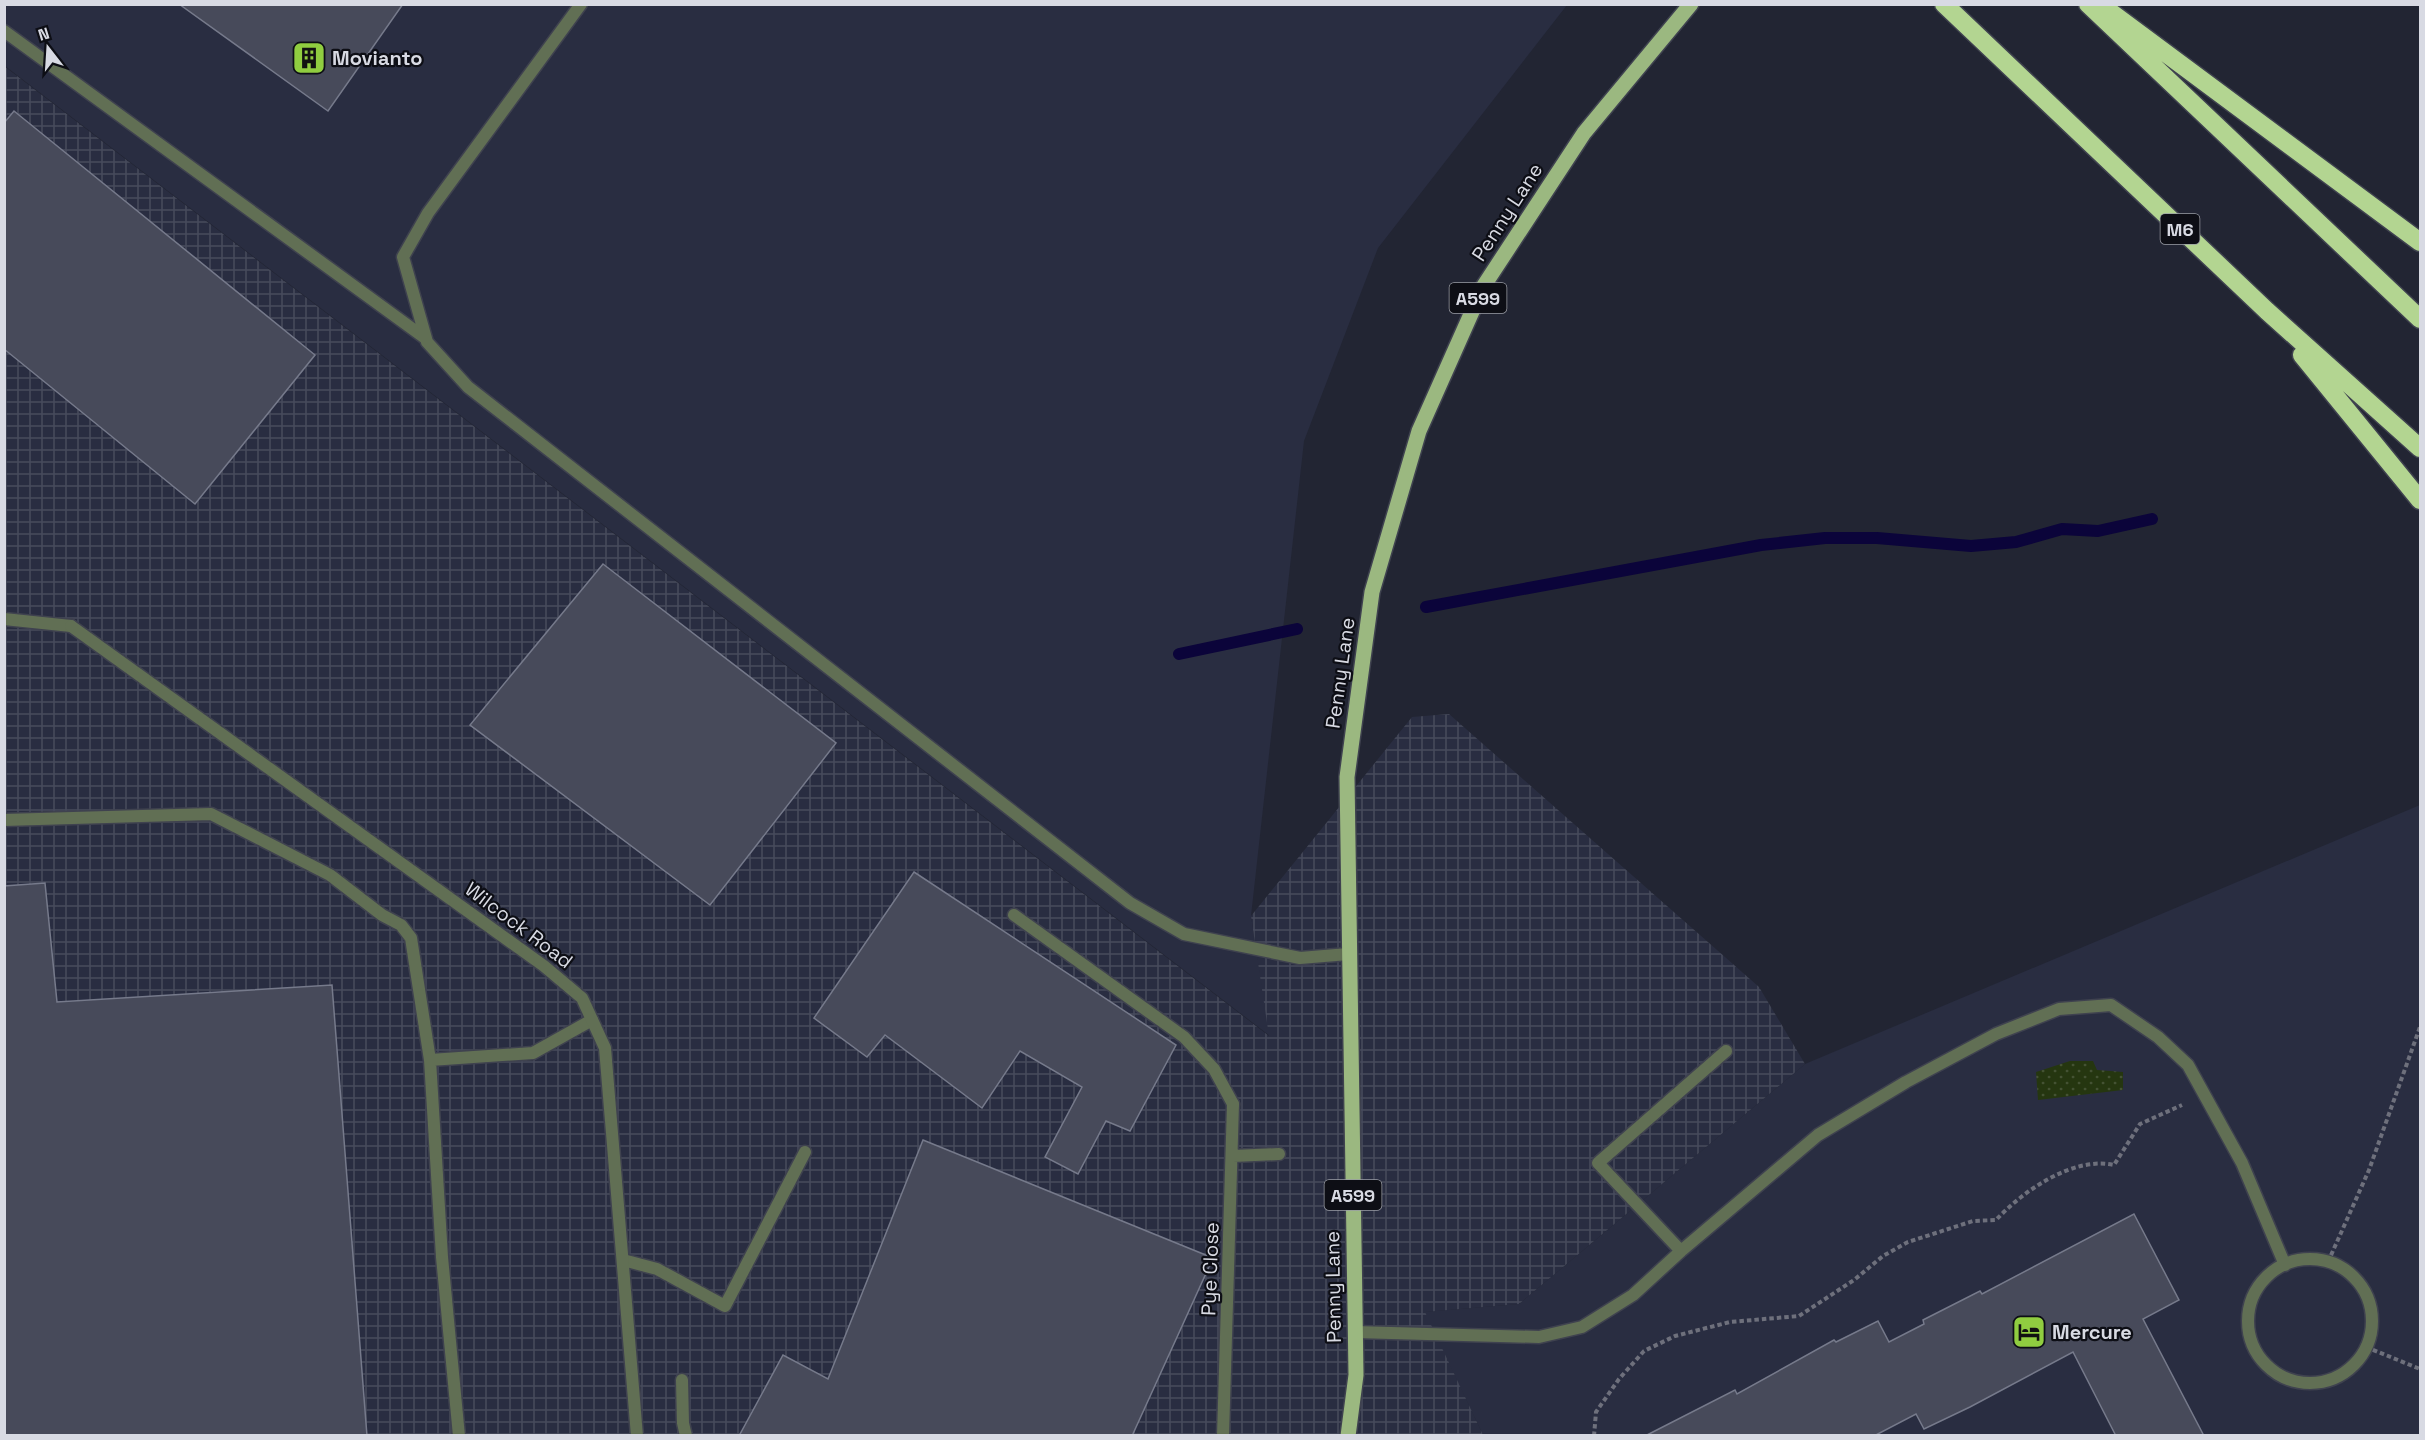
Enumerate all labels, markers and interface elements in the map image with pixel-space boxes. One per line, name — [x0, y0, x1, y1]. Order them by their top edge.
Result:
north arrow — [18, 18, 78, 78]
text: N — [36, 23, 52, 46]
building icon: Movianto — [291, 40, 327, 76]
place label: Movianto — [332, 45, 422, 71]
street label: Penny Lane — [1466, 158, 1548, 266]
road number: M6 — [2160, 214, 2200, 244]
road number: A599 — [1450, 283, 1506, 313]
street label: Penny Lane — [1319, 616, 1361, 730]
street label: Wilcock Road — [460, 876, 578, 974]
road number: A599 — [1324, 1180, 1382, 1210]
street label: Pye Close — [1195, 1222, 1225, 1316]
street label: Penny Lane — [1319, 1231, 1347, 1343]
hotel icon: Mercure — [2011, 1314, 2047, 1350]
place label: Mercure — [2052, 1319, 2132, 1345]

